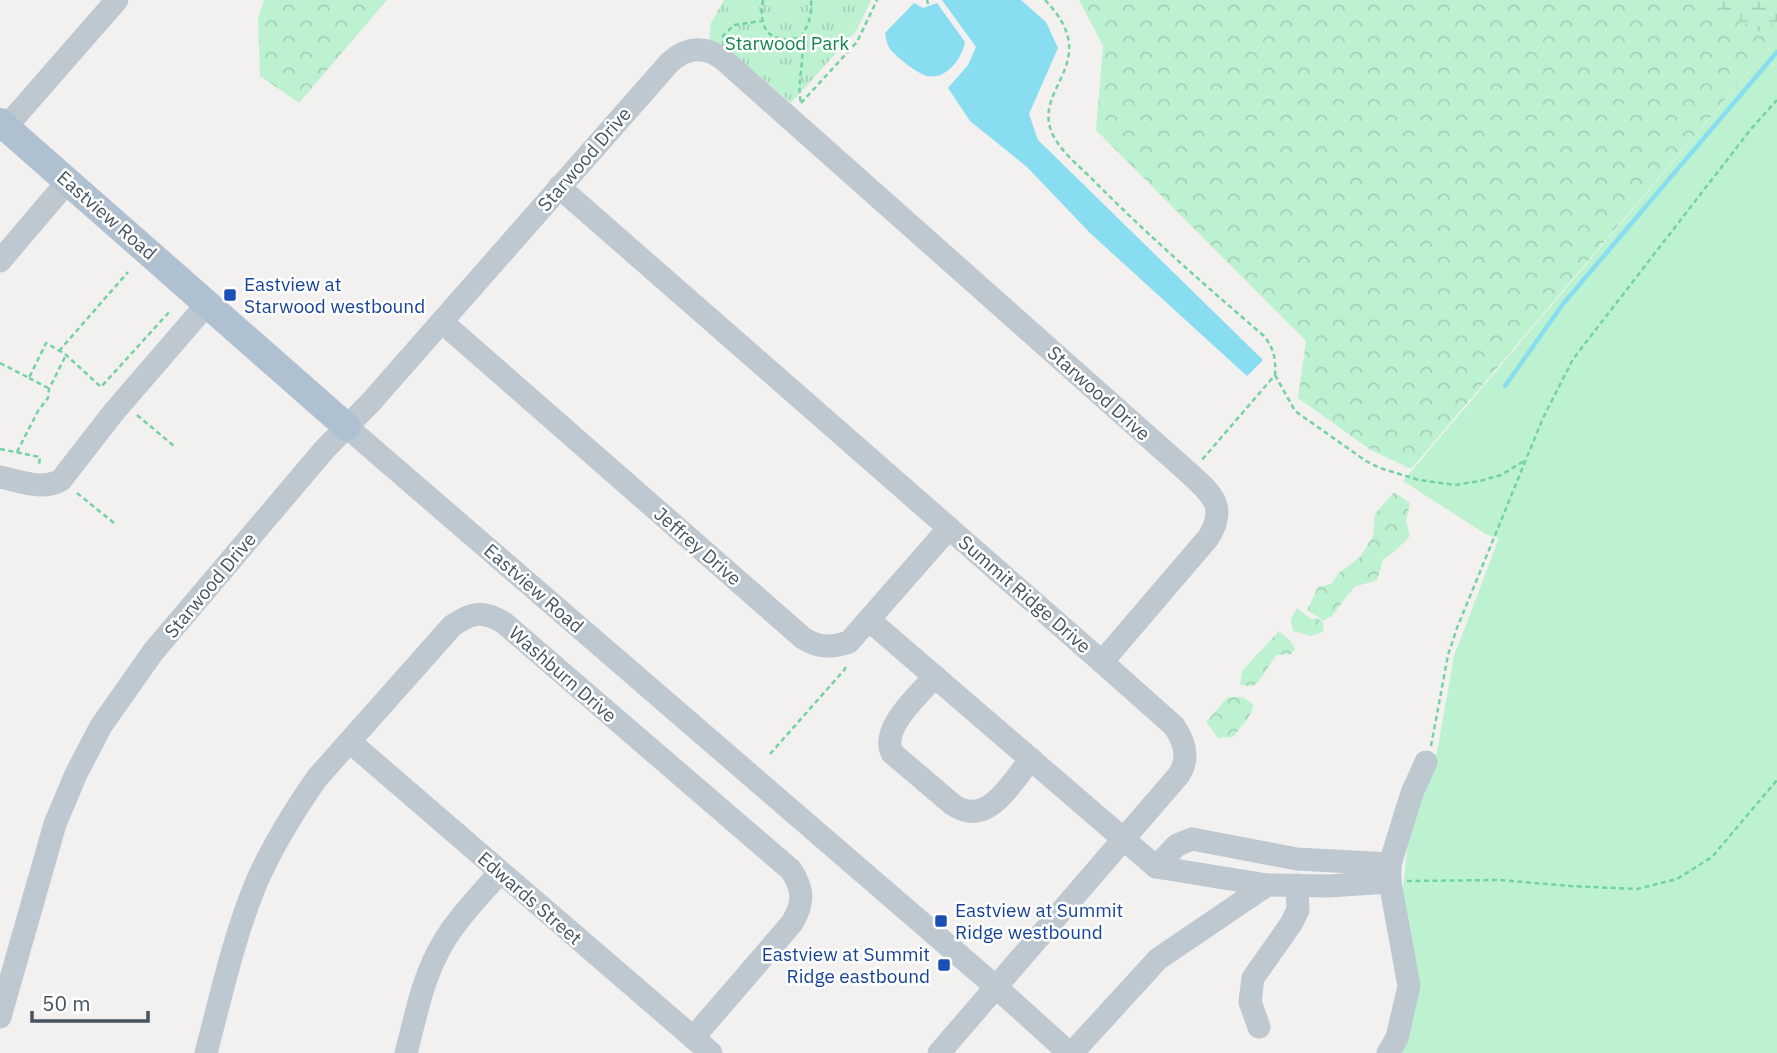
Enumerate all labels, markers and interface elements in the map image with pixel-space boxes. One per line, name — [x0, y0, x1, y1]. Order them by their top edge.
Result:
park label: Starwood Park — [725, 31, 849, 55]
street label: Starwood Drive — [532, 102, 636, 216]
street label: Eastview Road — [52, 165, 162, 265]
place label: Eastview at Starwood westbound — [244, 272, 425, 318]
marker: Eastview at Starwood westbound — [222, 287, 238, 303]
street label: Starwood Drive — [1043, 340, 1155, 446]
street label: Jeffrey Drive — [649, 502, 747, 590]
street label: Starwood Drive — [159, 527, 261, 643]
street label: Summit Ridge Drive — [954, 530, 1096, 658]
street label: Eastview Road — [479, 538, 589, 638]
street label: Washburn Drive — [504, 621, 622, 727]
street label: Edwards Street — [473, 846, 587, 950]
place label: Eastview at Summit Ridge westbound — [955, 898, 1123, 944]
marker: Eastview at Summit Ridge westbound — [933, 913, 949, 929]
place label: Eastview at Summit Ridge eastbound — [762, 942, 930, 988]
marker: Eastview at Summit Ridge eastbound — [936, 957, 952, 973]
scale bar — [32, 979, 147, 1023]
text: 50 m — [42, 989, 91, 1017]

